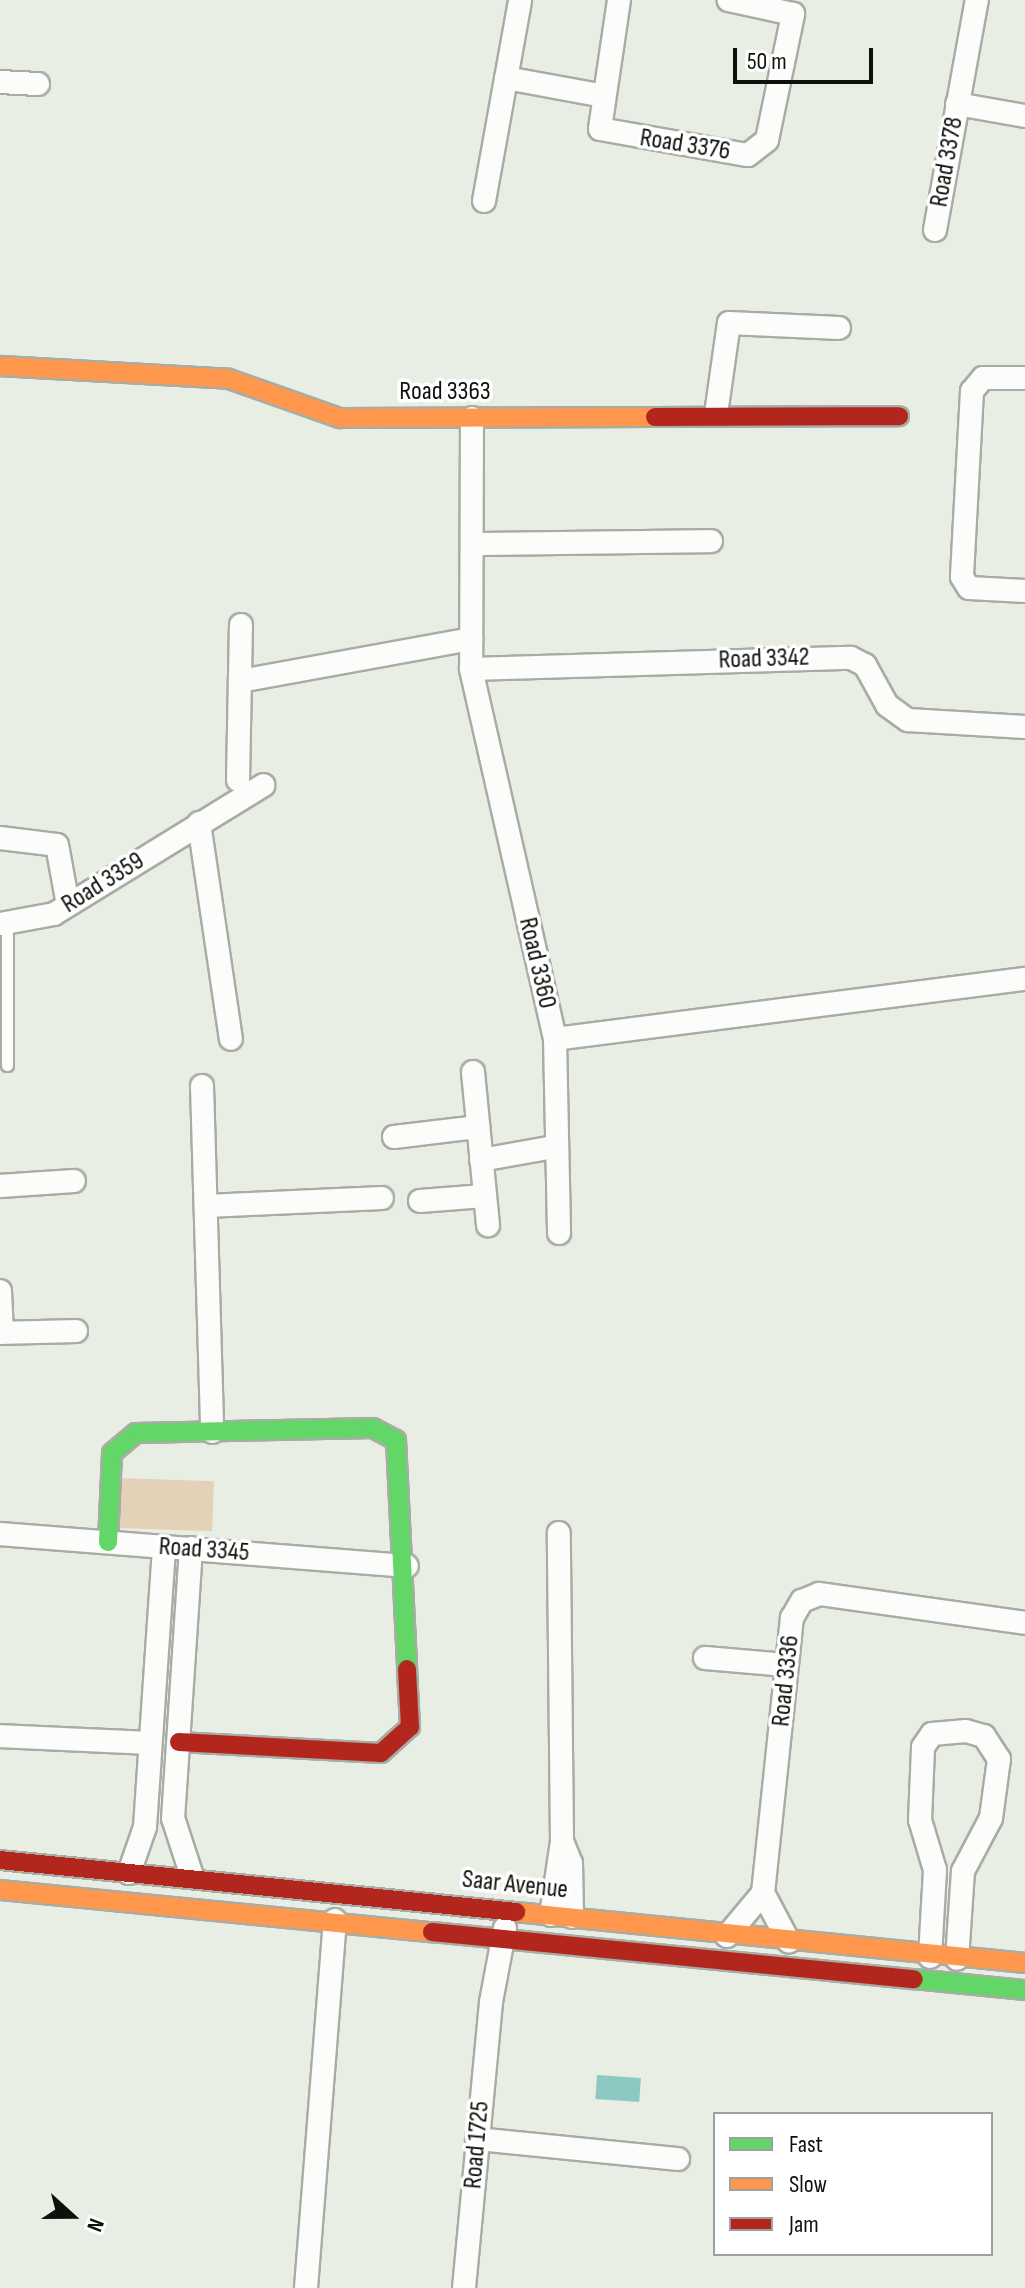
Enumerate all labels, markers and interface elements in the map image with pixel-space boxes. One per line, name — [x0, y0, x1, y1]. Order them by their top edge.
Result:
scale bar — [737, 32, 877, 82]
text: 50 m — [747, 47, 787, 76]
street label: Road 3378 — [924, 115, 970, 209]
street label: Road 3376 — [638, 122, 732, 168]
street label: Road 3363 — [399, 376, 491, 408]
street label: Road 3342 — [718, 642, 810, 676]
street label: Road 3359 — [56, 846, 150, 920]
street label: Road 3360 — [511, 915, 563, 1011]
street label: Road 3345 — [158, 1531, 250, 1569]
street label: Road 3336 — [766, 1634, 806, 1728]
street label: Saar Avenue — [461, 1864, 569, 1906]
street label: Road 1725 — [458, 2100, 496, 2190]
legend — [713, 2112, 993, 2256]
text: Fast — [789, 2130, 823, 2159]
text: Slow — [789, 2170, 827, 2199]
north arrow — [32, 2176, 112, 2256]
text: Jam — [789, 2210, 819, 2239]
text: N — [80, 2214, 110, 2235]

